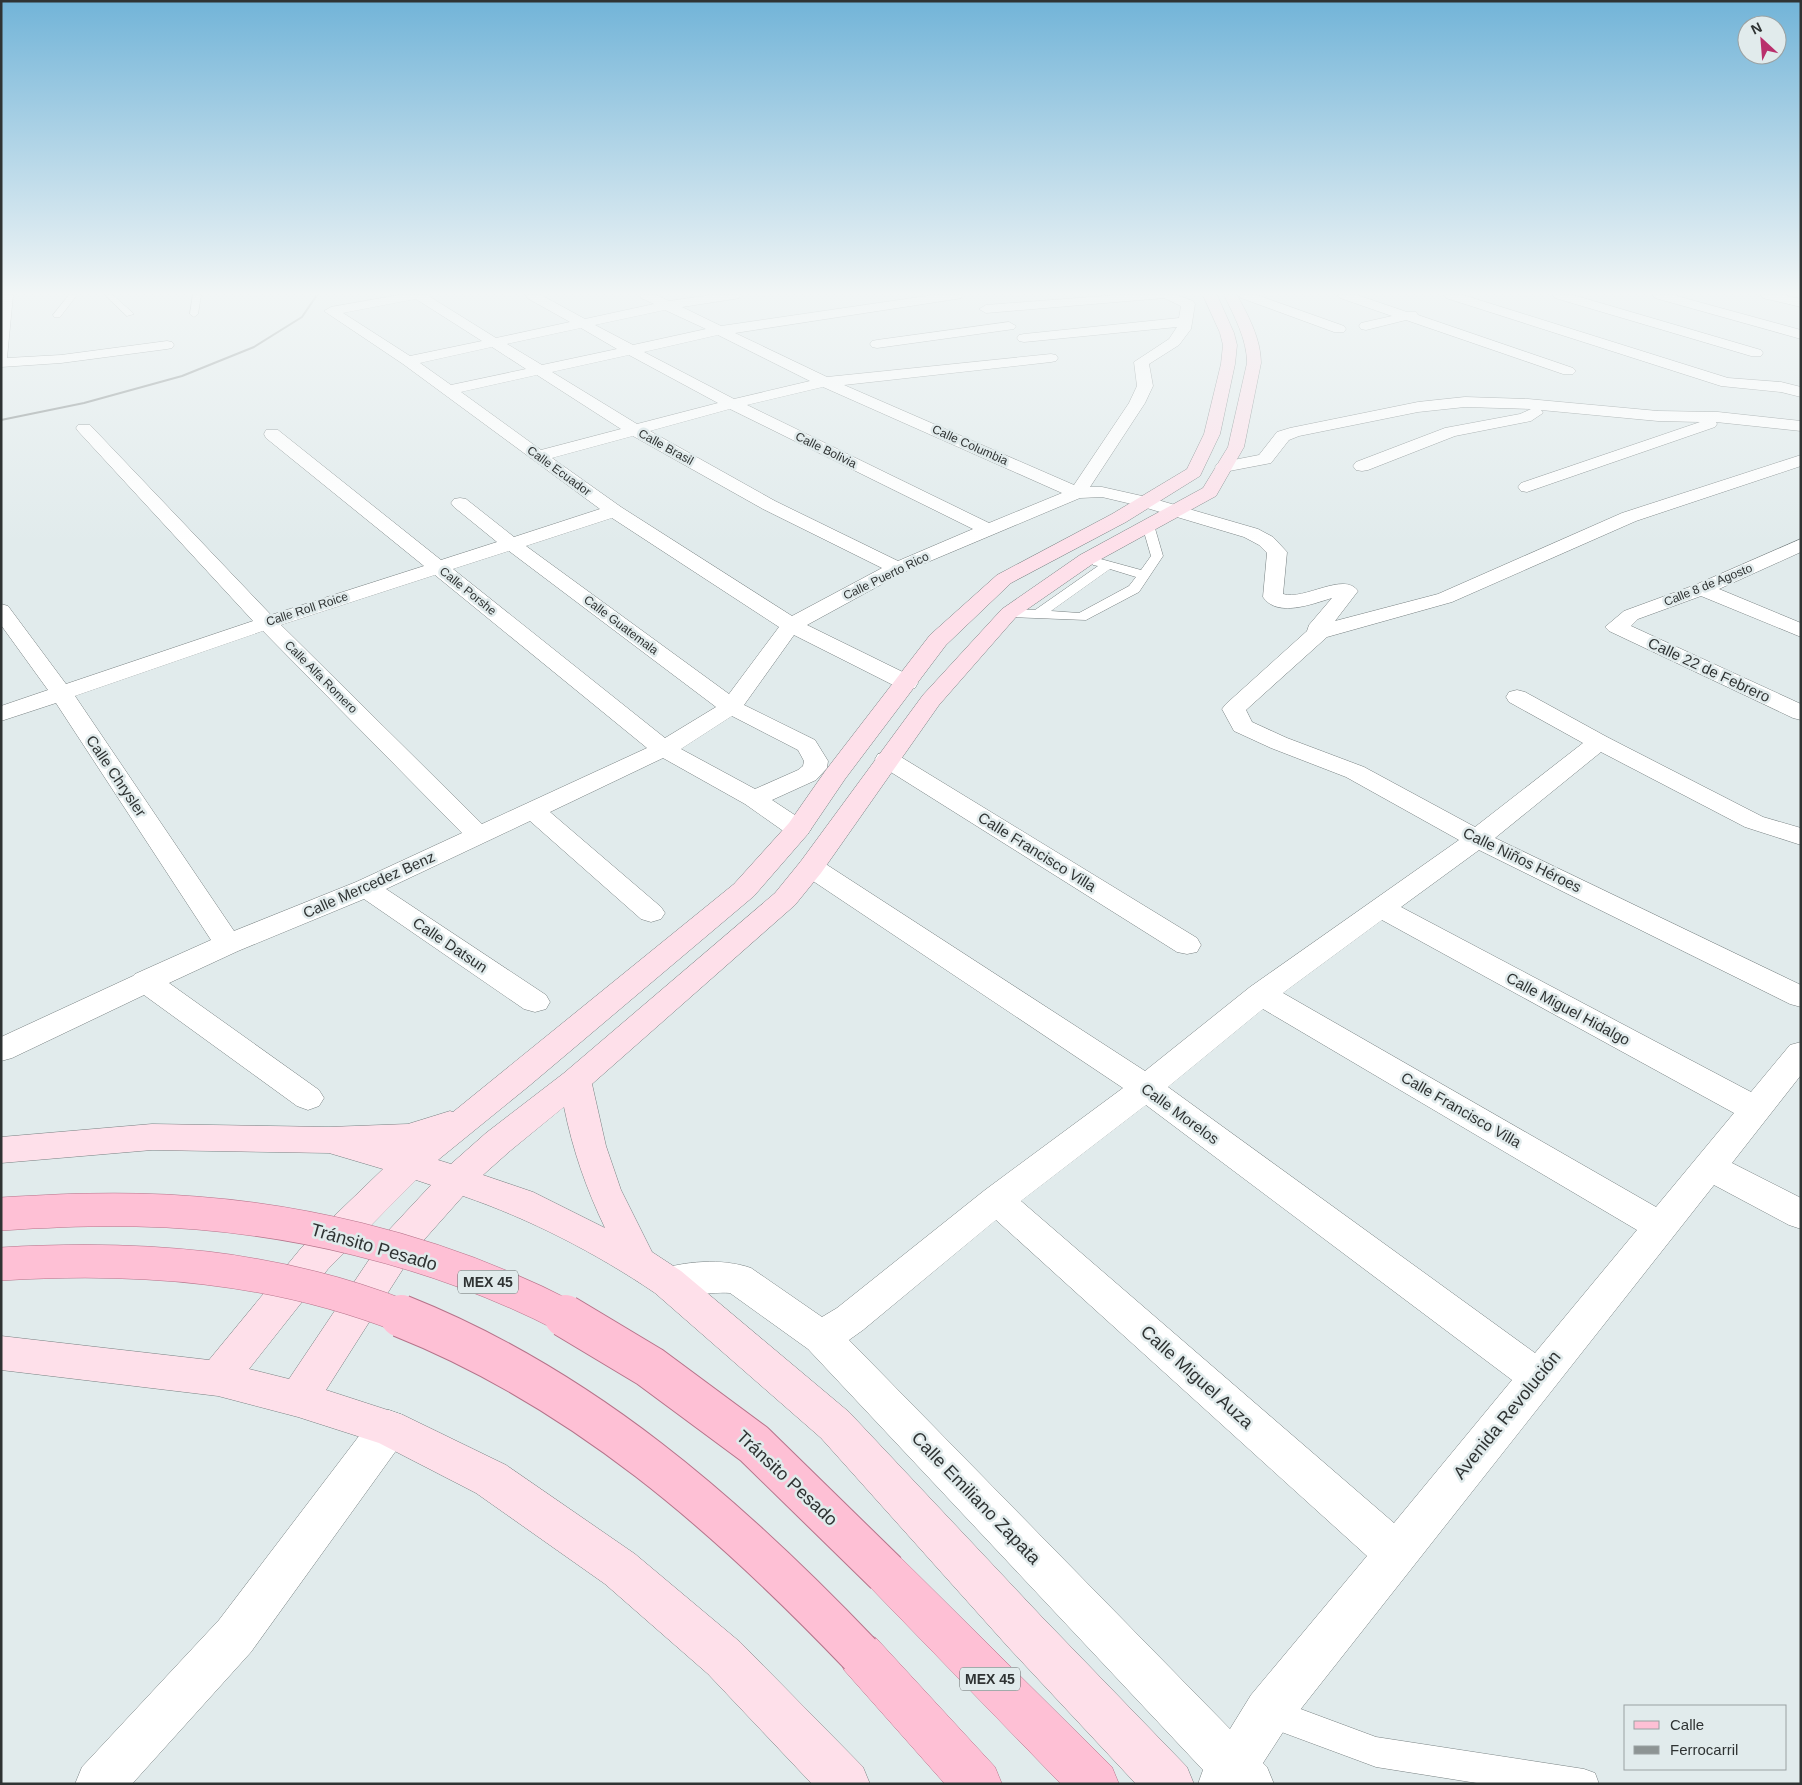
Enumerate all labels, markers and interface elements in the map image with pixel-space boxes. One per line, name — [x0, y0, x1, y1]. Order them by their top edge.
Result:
north arrow — [1737, 15, 1787, 65]
text: N — [1748, 19, 1764, 38]
street label: Calle Columbia — [930, 422, 1010, 468]
street label: Calle Brasil — [636, 426, 696, 468]
street label: Calle Bolivia — [793, 429, 859, 471]
street label: Calle Ecuador — [524, 443, 594, 499]
street label: Calle Puerto Rico — [841, 549, 931, 603]
street label: Calle 8 de Agosto — [1662, 561, 1755, 609]
street label: Calle Porshe — [437, 564, 499, 618]
street label: Calle Roll Roice — [264, 589, 350, 629]
street label: Calle Guatemala — [581, 593, 661, 658]
street label: Calle 22 de Febrero — [1646, 634, 1773, 705]
street label: Calle Alfa Romero — [282, 638, 360, 716]
street label: Calle Chrysler — [83, 732, 150, 820]
street label: Calle Francisco Villa — [975, 808, 1100, 895]
street label: Calle Niños Héroes — [1460, 824, 1584, 896]
street label: Calle Mercedez Benz — [300, 848, 437, 921]
street label: Calle Datsun — [410, 914, 491, 976]
street label: Calle Miguel Hidalgo — [1504, 969, 1633, 1048]
street label: Calle Francisco Villa — [1398, 1068, 1525, 1151]
street label: Calle Morelos — [1138, 1080, 1222, 1147]
street label: Tránsito Pesado — [309, 1219, 439, 1275]
road number: MEX 45 — [458, 1270, 518, 1294]
street label: Calle Miguel Auza — [1137, 1321, 1258, 1433]
street label: Avenida Revolución — [1449, 1347, 1565, 1483]
street label: Tránsito Pesado — [732, 1426, 842, 1530]
street label: Calle Emiliano Zapata — [908, 1428, 1045, 1569]
road number: MEX 45 — [960, 1668, 1020, 1690]
legend — [1624, 1705, 1787, 1770]
text: Calle — [1670, 1716, 1704, 1733]
text: Ferrocarril — [1670, 1741, 1738, 1758]

